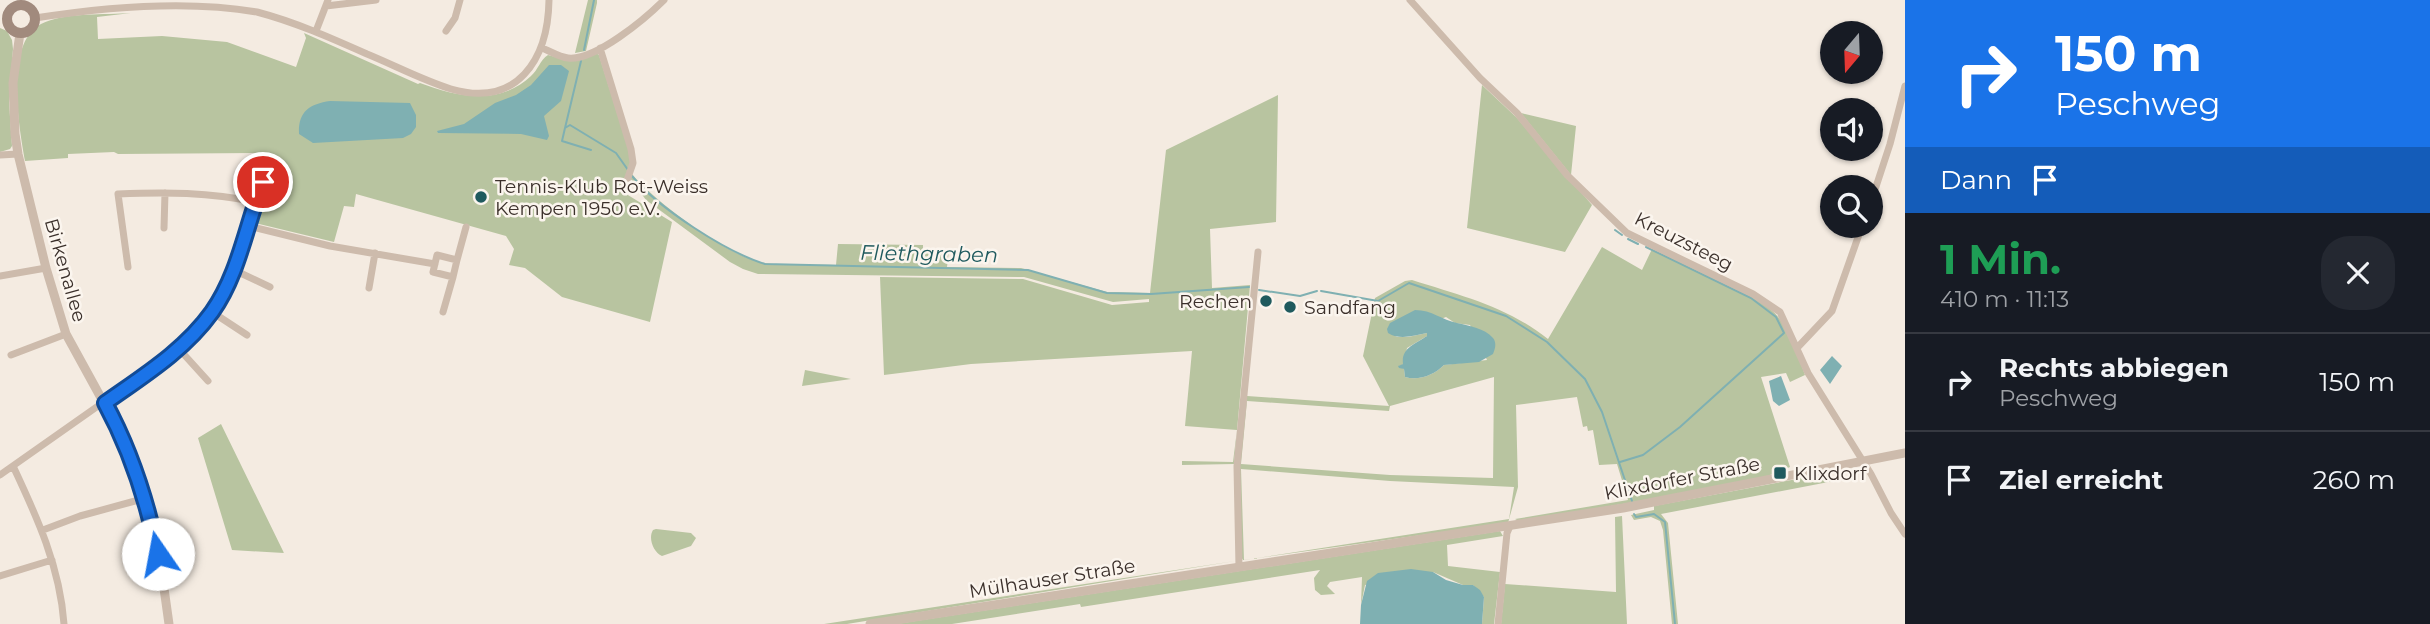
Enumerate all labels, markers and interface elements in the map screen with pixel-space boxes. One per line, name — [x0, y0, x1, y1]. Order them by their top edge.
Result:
north arrow — [1820, 21, 1883, 84]
map controls — [1820, 21, 1883, 238]
text: 150 m — [2055, 24, 2202, 83]
icon: right — [1940, 28, 2031, 119]
text: Peschweg — [2055, 84, 2221, 123]
button: sound — [1820, 98, 1883, 161]
pin — [233, 152, 293, 212]
icon: arrive — [2026, 161, 2064, 199]
icon: arrive — [244, 163, 282, 201]
text: Dann — [1940, 164, 2012, 196]
place label: Tennis-Klub Rot-Weiss Kempen 1950 e.V. — [495, 175, 708, 220]
button: search — [1820, 175, 1883, 238]
marker: Tennis-Klub Rot-Weiss Kempen 1950 e.V. — [473, 189, 489, 205]
street label: Kreuzsteeg — [1631, 207, 1737, 276]
street label: Birkenallee — [40, 216, 91, 325]
text: 1 Min. — [1940, 233, 2061, 285]
button: close — [2321, 236, 2395, 310]
water label: Fliethgraben — [860, 240, 998, 267]
text: 410 m · 11:13 — [1940, 285, 2069, 313]
place label: Rechen — [1179, 290, 1252, 313]
marker: Rechen — [1258, 293, 1274, 309]
place label: Sandfang — [1304, 296, 1396, 319]
marker: Sandfang — [1282, 299, 1298, 315]
text: Rechts abbiegen — [1999, 352, 2229, 384]
icon: right — [1940, 363, 1978, 401]
text: 150 m — [2319, 366, 2395, 398]
text: Peschweg — [1999, 384, 2118, 412]
street label: Klixdorfer Straße — [1602, 452, 1762, 505]
icon: arrive — [1940, 461, 1978, 499]
place label: Klixdorf — [1794, 462, 1868, 485]
text: Ziel erreicht — [1999, 464, 2163, 496]
text: 260 m — [2313, 464, 2395, 496]
marker: Klixdorf — [1772, 465, 1788, 481]
position arrow — [121, 517, 195, 591]
street label: Mülhauser Straße — [967, 554, 1137, 603]

